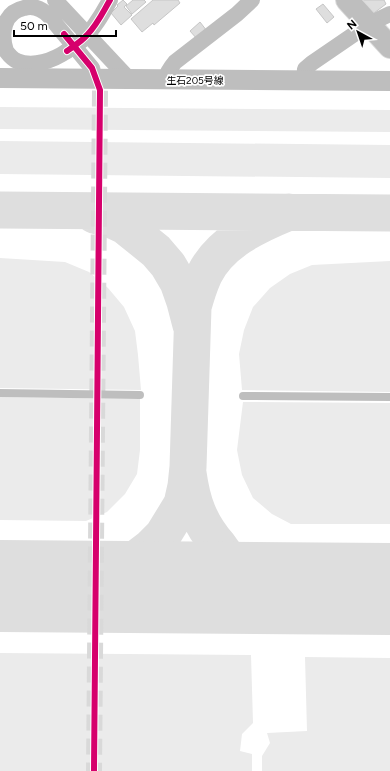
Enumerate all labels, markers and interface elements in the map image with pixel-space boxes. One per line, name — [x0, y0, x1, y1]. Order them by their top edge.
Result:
scale bar — [14, 12, 116, 38]
north arrow — [338, 12, 378, 52]
text: N — [344, 17, 359, 32]
text: 50 m — [20, 19, 48, 33]
street label: 生石205号線 — [166, 74, 224, 87]

